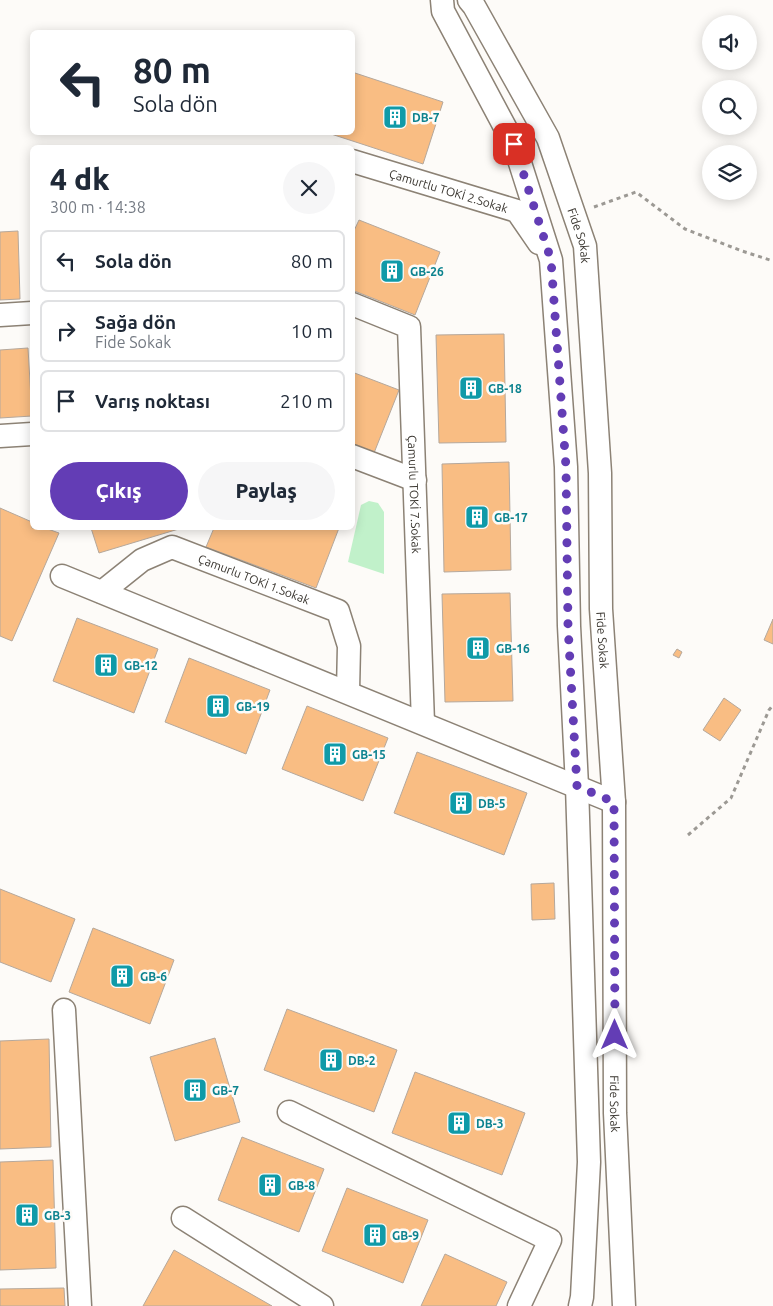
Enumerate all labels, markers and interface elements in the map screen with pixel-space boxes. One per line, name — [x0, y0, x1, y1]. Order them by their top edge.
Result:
map controls — [702, 15, 757, 200]
button: sound — [702, 15, 757, 70]
icon: left — [50, 50, 115, 115]
text: 80 m — [133, 50, 211, 90]
button: search — [702, 80, 757, 135]
text: Sola dön — [133, 91, 218, 116]
building icon: DB-7 — [382, 104, 408, 130]
place label: DB-7 — [412, 111, 440, 124]
pin — [493, 123, 535, 165]
icon: arrive — [500, 130, 528, 158]
button: layers — [702, 145, 757, 200]
text: 4 dk — [50, 162, 110, 196]
button: close — [283, 162, 335, 214]
street label: Çamurtlu TOKİ 2.Sokak — [388, 166, 510, 214]
text: 300 m · 14:38 — [50, 198, 146, 216]
street label: Fide Sokak — [566, 206, 593, 264]
icon: left — [52, 247, 80, 275]
text: Sola dön — [95, 250, 172, 272]
text: 80 m — [291, 250, 333, 272]
building icon: GB-26 — [379, 258, 405, 284]
place label: GB-26 — [410, 265, 444, 278]
text: Sağa dön — [95, 311, 176, 333]
icon: right — [52, 317, 80, 345]
text: 10 m — [291, 320, 333, 342]
text: Fide Sokak — [95, 333, 171, 351]
building icon: GB-18 — [458, 375, 484, 401]
place label: GB-18 — [488, 382, 522, 395]
icon: arrive — [52, 387, 80, 415]
text: Varış noktası — [95, 390, 210, 412]
text: 210 m — [280, 390, 333, 412]
street label: Çamurlu TOKİ 7.Sokak — [406, 435, 424, 554]
button: Çıkış — [50, 462, 188, 520]
button: Paylaş — [198, 462, 335, 520]
building icon: GB-17 — [464, 504, 490, 530]
place label: GB-17 — [494, 511, 528, 524]
street label: Çamurlu TOKİ 1.Sokak — [197, 551, 312, 606]
street label: Fide Sokak — [595, 611, 612, 669]
building icon: GB-16 — [465, 635, 491, 661]
place label: GB-16 — [496, 642, 530, 655]
building icon: GB-12 — [93, 652, 119, 678]
place label: GB-12 — [124, 659, 158, 672]
building icon: GB-19 — [205, 693, 231, 719]
place label: GB-19 — [236, 700, 270, 713]
building icon: GB-15 — [322, 741, 348, 767]
place label: GB-15 — [352, 748, 386, 761]
building icon: DB-5 — [448, 790, 474, 816]
place label: DB-5 — [478, 797, 506, 810]
building icon: GB-6 — [109, 963, 135, 989]
place label: GB-6 — [140, 970, 167, 983]
position arrow — [588, 1008, 640, 1060]
building icon: DB-2 — [318, 1047, 344, 1073]
place label: DB-2 — [348, 1054, 376, 1067]
street label: Fide Sokak — [608, 1075, 622, 1133]
building icon: GB-7 — [182, 1077, 208, 1103]
place label: GB-7 — [212, 1084, 239, 1097]
building icon: DB-3 — [446, 1110, 472, 1136]
place label: DB-3 — [476, 1117, 504, 1130]
building icon: GB-8 — [257, 1172, 283, 1198]
place label: GB-8 — [288, 1179, 315, 1192]
building icon: GB-3 — [14, 1202, 40, 1228]
place label: GB-3 — [44, 1209, 71, 1222]
building icon: GB-9 — [362, 1222, 388, 1248]
place label: GB-9 — [392, 1229, 419, 1242]

